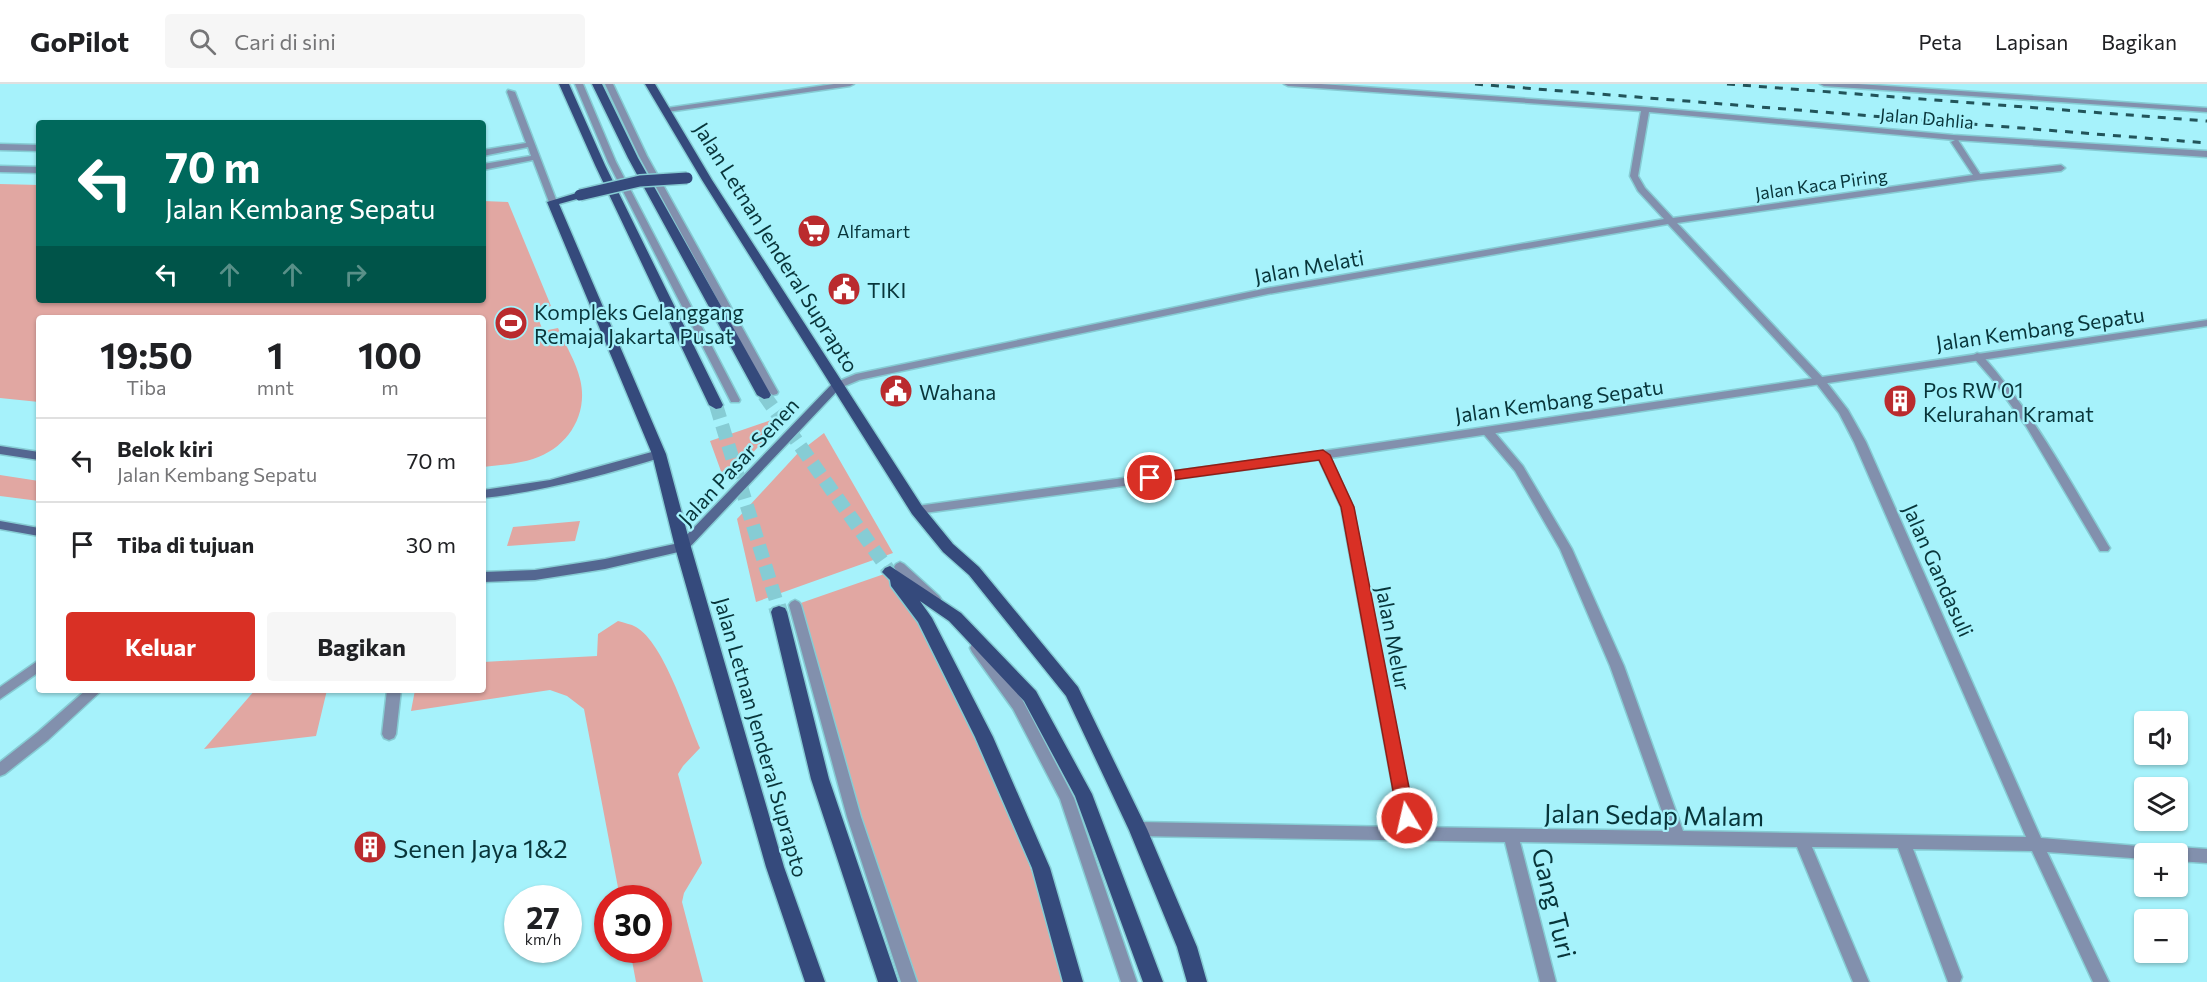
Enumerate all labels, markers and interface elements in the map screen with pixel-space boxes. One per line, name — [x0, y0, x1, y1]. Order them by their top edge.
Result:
search box — [165, 14, 585, 68]
text: GoPilot — [30, 24, 129, 58]
icon: search — [186, 25, 219, 58]
text: Cari di sini — [234, 28, 336, 55]
text: Peta — [1919, 29, 1962, 54]
text: Lapisan — [1995, 29, 2068, 54]
text: Bagikan — [2101, 29, 2177, 54]
street label: Jalan Dahlia — [1879, 103, 1975, 133]
street label: Jalan Letnan Jenderal Suprapto — [690, 117, 864, 377]
text: 70 m — [165, 140, 260, 192]
icon: left — [66, 144, 144, 222]
street label: Jalan Kaca Piring — [1753, 164, 1889, 204]
text: Jalan Kembang Sepatu — [165, 192, 435, 225]
supermarket icon: Alfamart — [796, 213, 832, 249]
place label: Alfamart — [837, 220, 910, 242]
street label: Jalan Melati — [1252, 244, 1366, 288]
icon: left — [150, 258, 183, 291]
icon: ahead — [213, 258, 246, 291]
icon: ahead — [276, 258, 309, 291]
icon: right — [339, 258, 372, 291]
public building icon: TIKI — [826, 271, 862, 307]
place label: TIKI — [867, 277, 906, 302]
place label: Kompleks Gelanggang Remaja Jakarta Pusat — [534, 299, 744, 348]
street label: Jalan Kembang Sepatu — [1934, 301, 2146, 355]
sports icon: Kompleks Gelanggang Remaja Jakarta Pusat — [493, 305, 529, 341]
text: 19:50 — [100, 332, 193, 376]
text: 1 — [267, 332, 284, 376]
text: 100 — [358, 332, 422, 376]
public building icon: Wahana — [878, 373, 914, 409]
street label: Jalan Kembang Sepatu — [1453, 373, 1665, 427]
text: Tiba — [126, 375, 167, 399]
text: mnt — [257, 375, 294, 399]
text: m — [381, 375, 399, 399]
place label: Pos RW 01 Kelurahan Kramat — [1923, 377, 2094, 426]
place label: Wahana — [919, 379, 996, 404]
building icon: Pos RW 01 Kelurahan Kramat — [1882, 383, 1918, 419]
street label: Jalan Pasar Senen — [673, 392, 803, 530]
text: Belok kiri — [117, 435, 213, 462]
icon: left — [66, 444, 99, 477]
text: 70 m — [407, 447, 456, 474]
pin — [1124, 452, 1175, 503]
icon: arrive — [1133, 461, 1166, 494]
text: Jalan Kembang Sepatu — [117, 462, 317, 486]
street label: Jalan Gandasuli — [1898, 500, 1980, 640]
icon: arrive — [66, 528, 99, 561]
text: Tiba di tujuan — [117, 531, 254, 558]
text: 30 m — [406, 531, 456, 558]
street label: Jalan Melur — [1372, 584, 1416, 692]
street label: Jalan Letnan Jenderal Suprapto — [710, 594, 814, 880]
button: Keluar — [66, 612, 255, 681]
button: Bagikan — [267, 612, 456, 681]
map controls — [2134, 711, 2188, 963]
button: sound — [2134, 711, 2188, 765]
button: layers — [2134, 777, 2188, 831]
position arrow — [1375, 786, 1439, 850]
street label: Jalan Sedap Malam — [1544, 797, 1764, 831]
building icon: Senen Jaya 1&2 — [352, 829, 388, 865]
place label: Senen Jaya 1&2 — [393, 832, 568, 863]
button: + — [2134, 843, 2188, 897]
street label: Gang Turi — [1526, 845, 1584, 961]
speed limit sign: 30 — [594, 885, 672, 963]
text: 27 — [526, 898, 560, 935]
button: − — [2134, 909, 2188, 963]
text: km/h — [525, 930, 561, 948]

